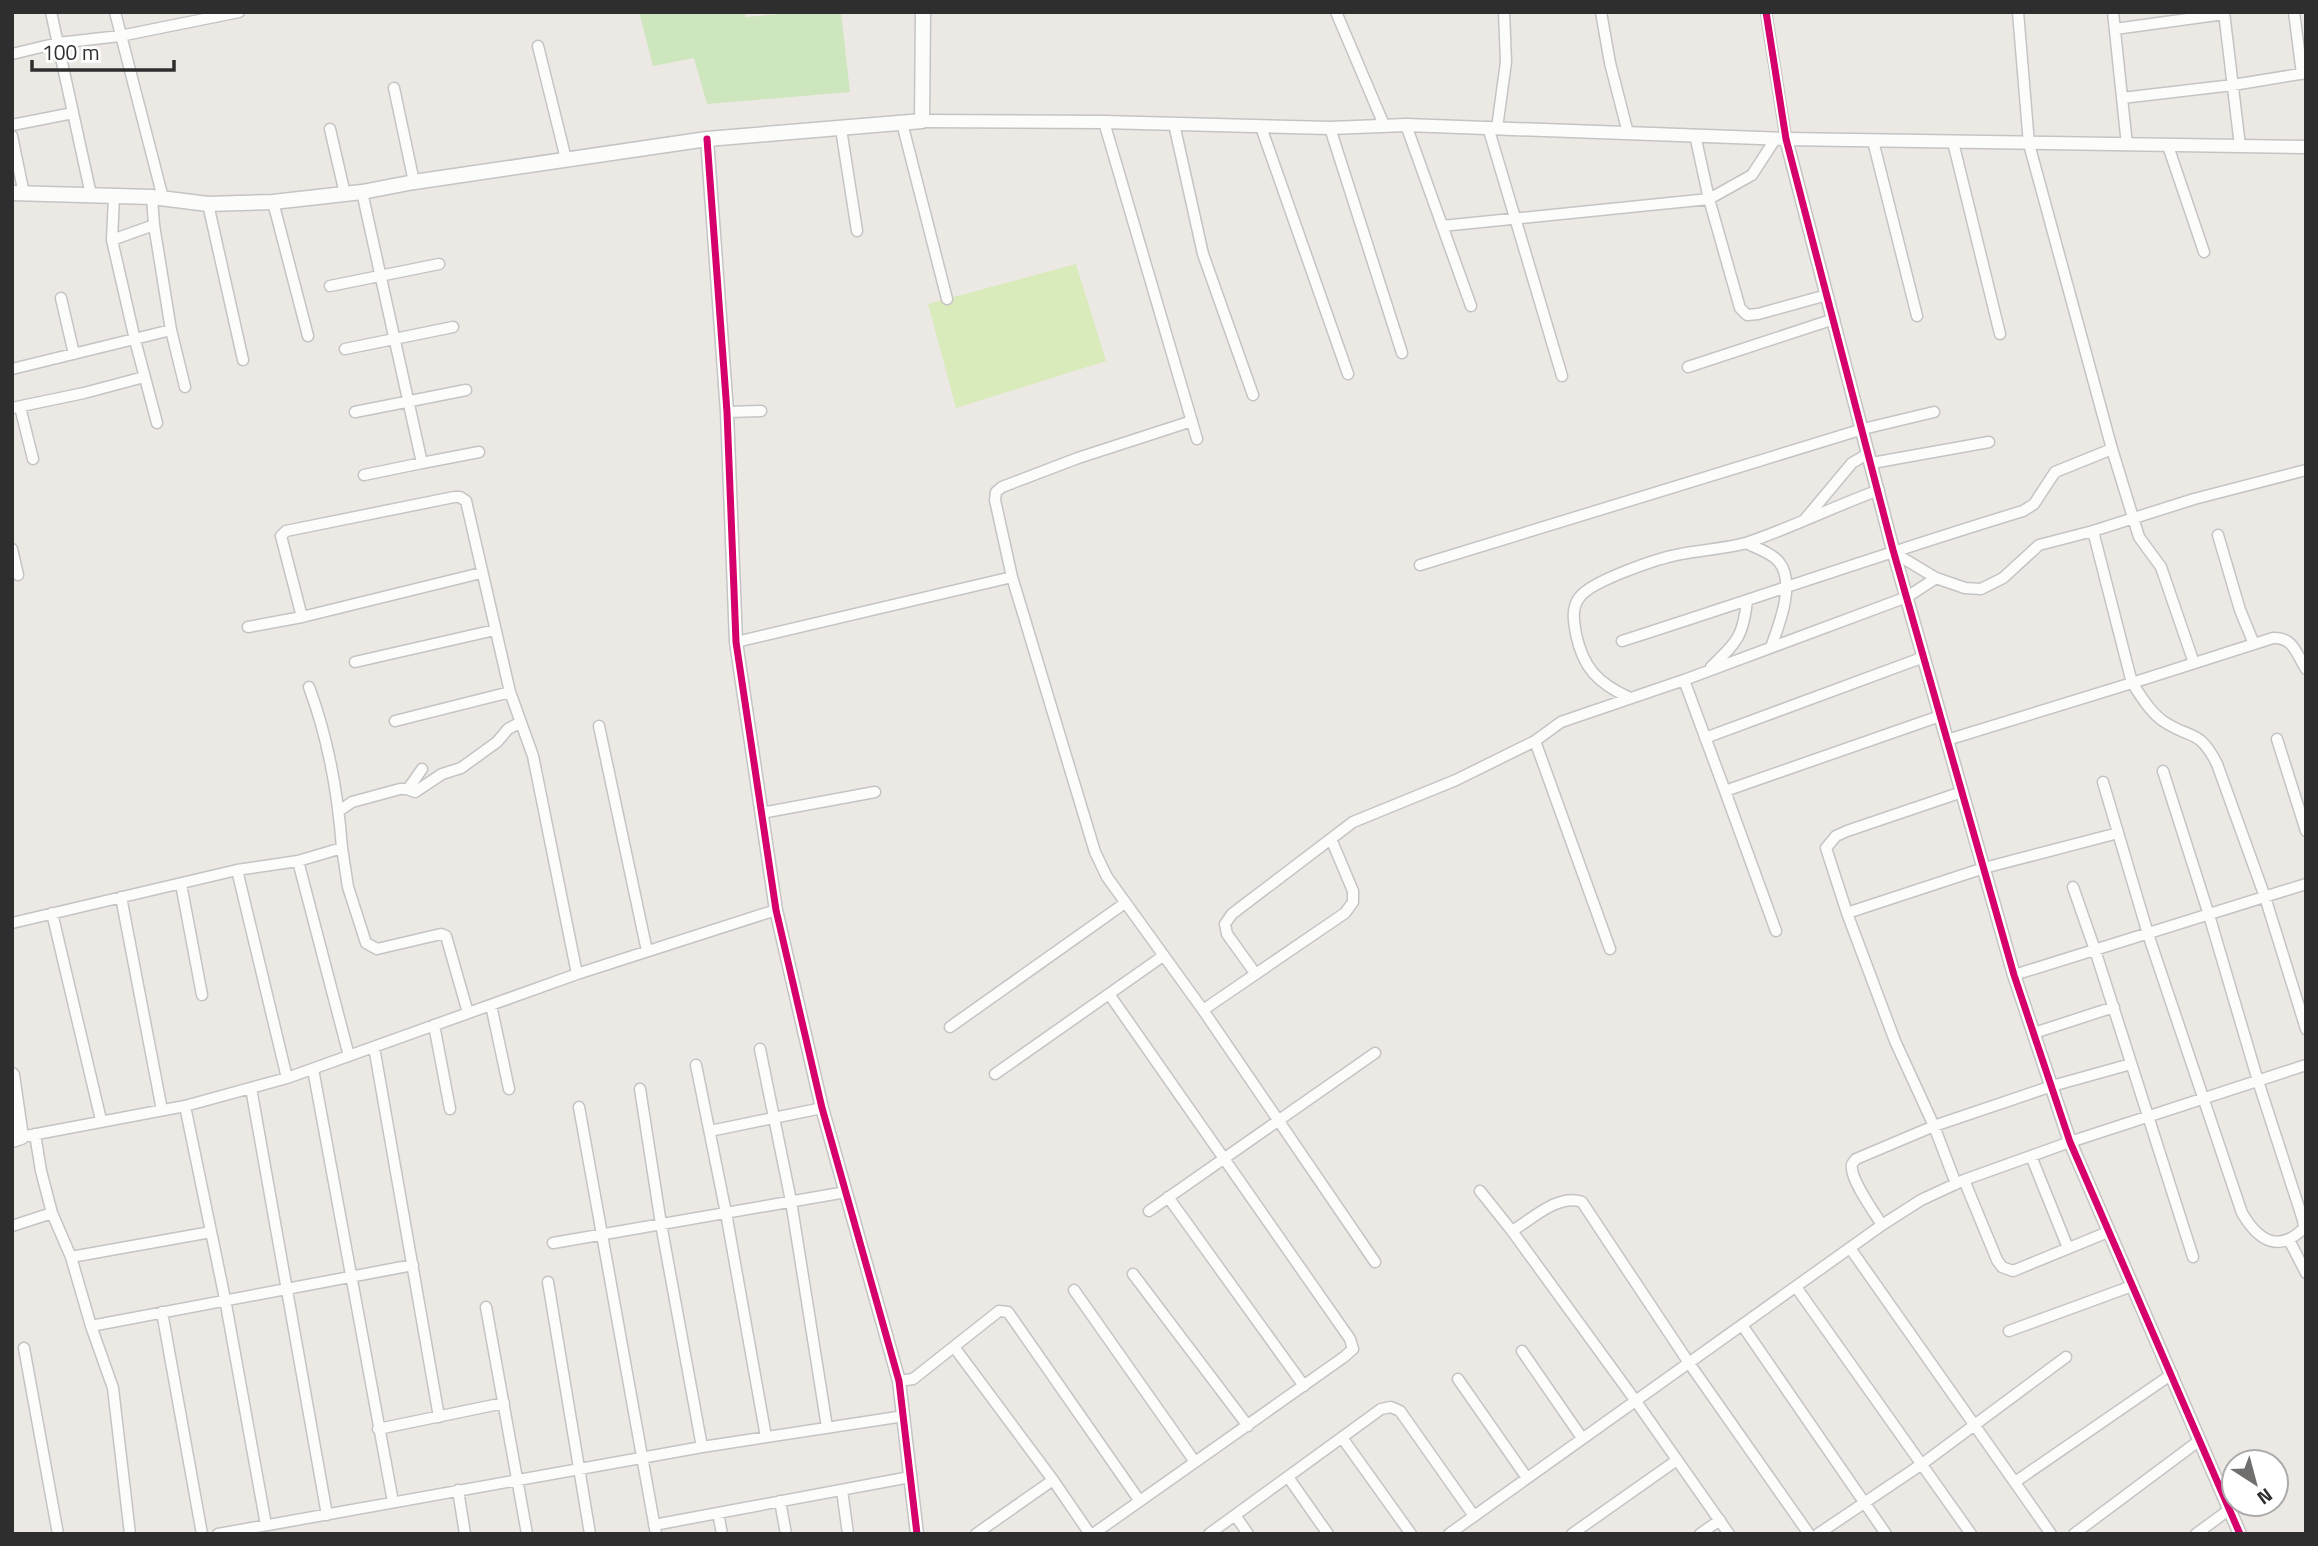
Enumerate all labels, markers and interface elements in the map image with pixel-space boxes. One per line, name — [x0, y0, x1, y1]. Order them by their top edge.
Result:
scale bar — [32, 28, 173, 72]
text: 100 m — [42, 36, 99, 68]
north arrow — [2220, 1448, 2290, 1518]
text: N — [2251, 1482, 2279, 1513]

